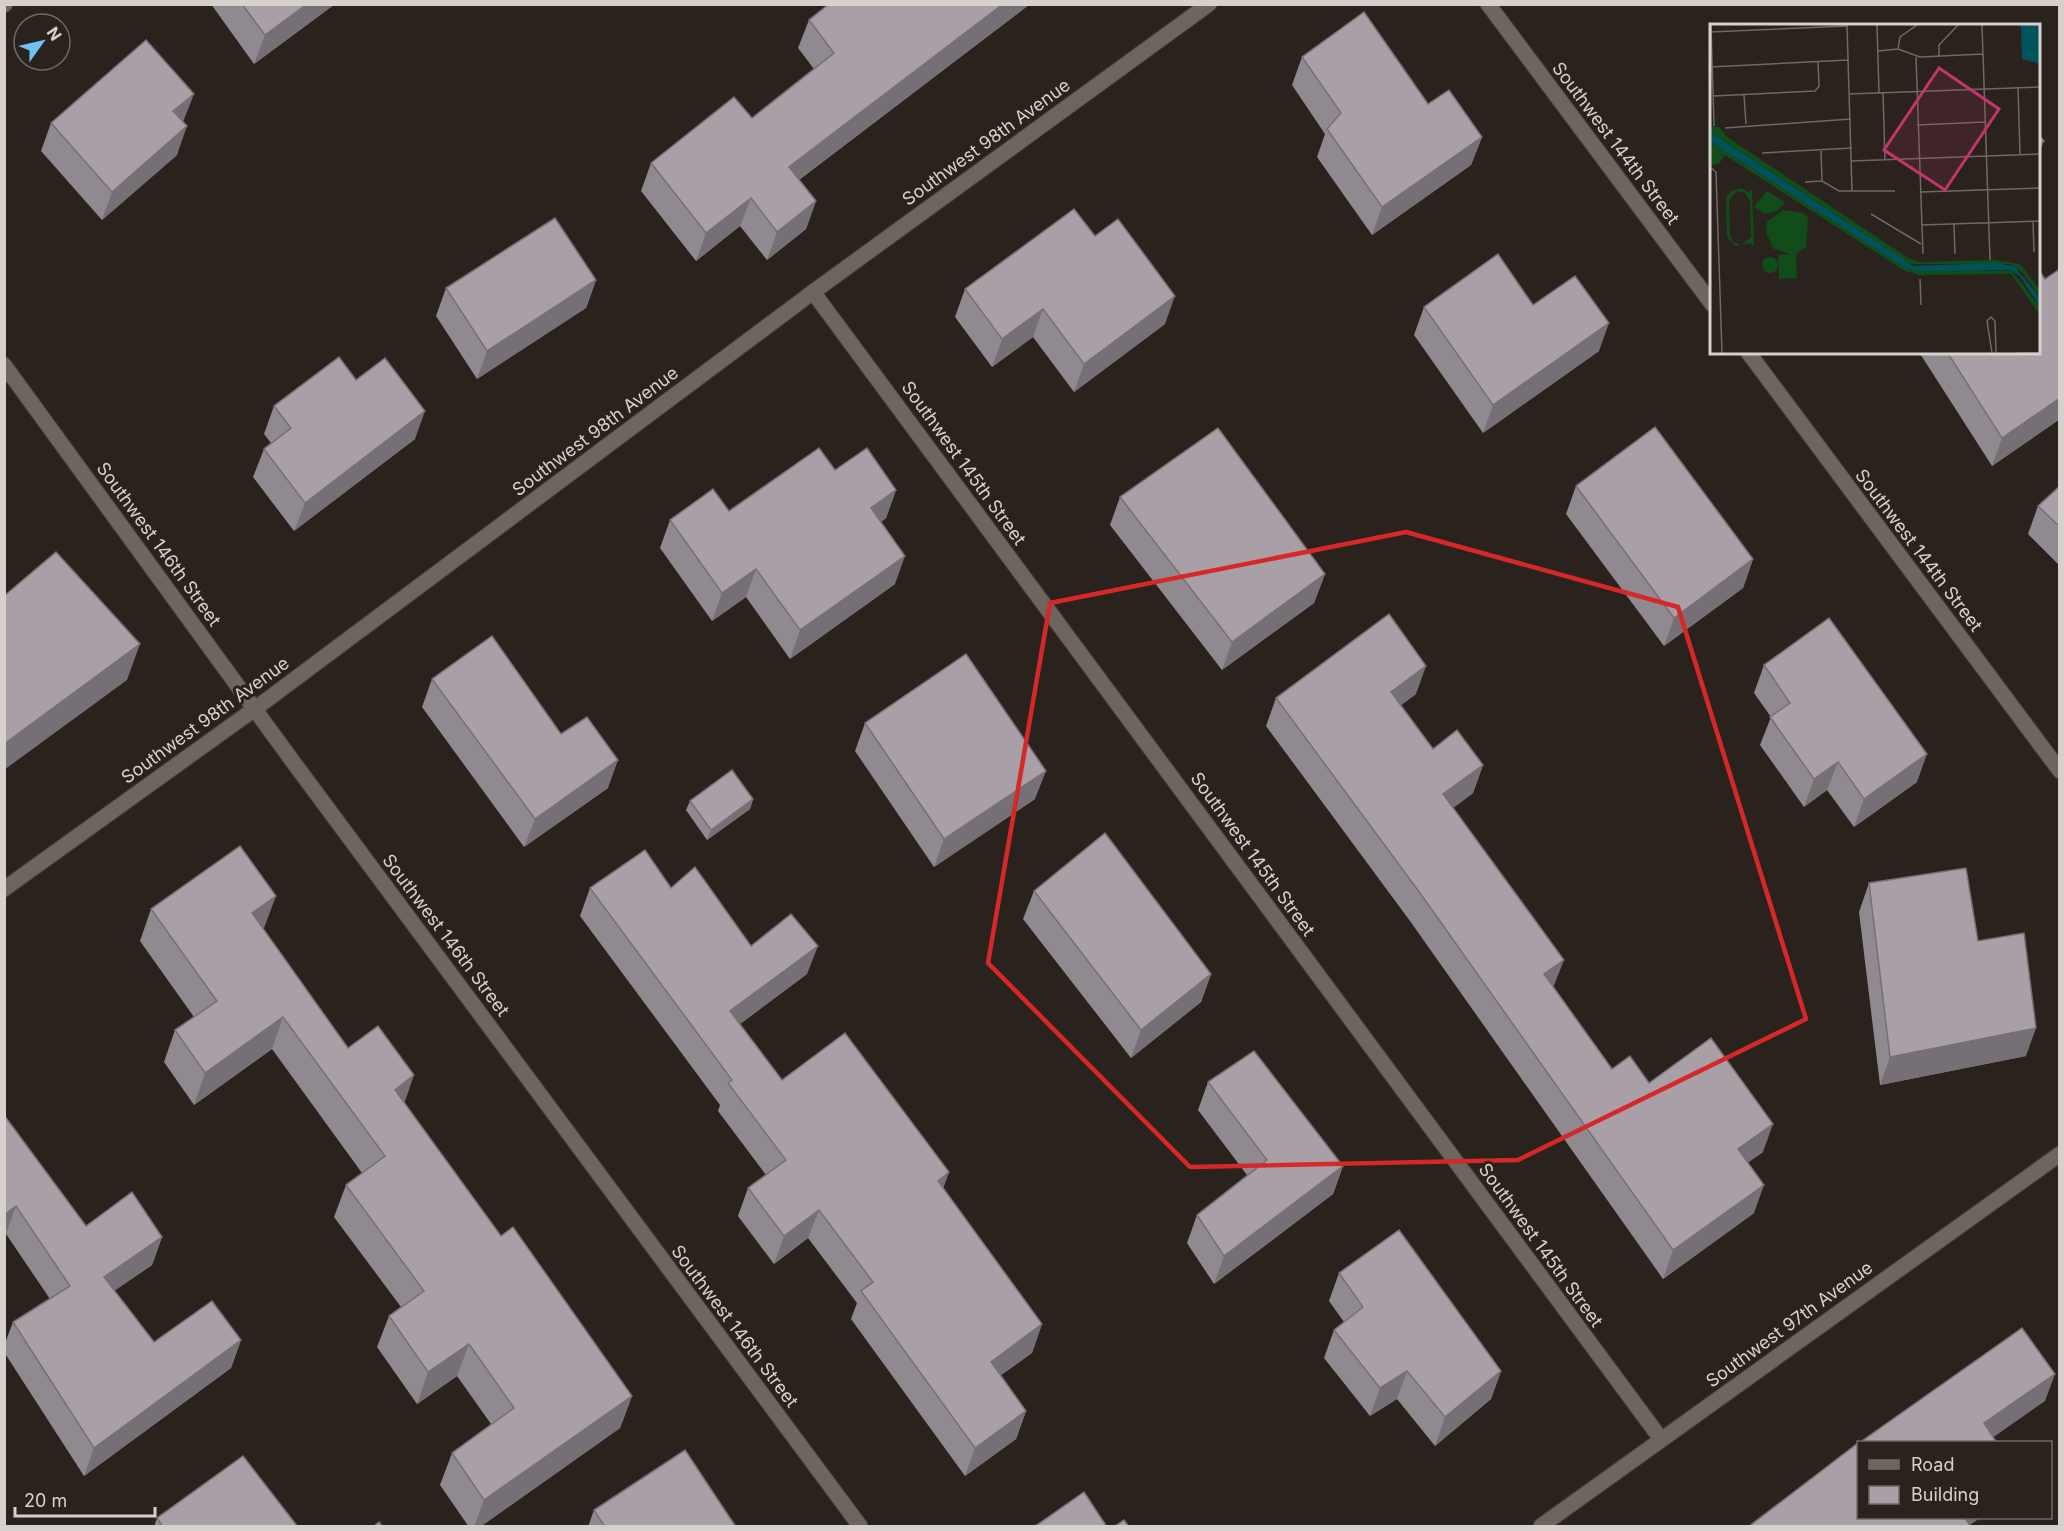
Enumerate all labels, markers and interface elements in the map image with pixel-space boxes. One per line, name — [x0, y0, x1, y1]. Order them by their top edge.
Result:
north arrow — [12, 12, 72, 72]
text: N — [43, 23, 66, 44]
inset map — [1710, 24, 2040, 354]
street label: Southwest 144th Street — [1548, 58, 1684, 228]
street label: Southwest 98th Avenue — [898, 74, 1074, 210]
street label: Southwest 98th Avenue — [508, 362, 682, 500]
street label: Southwest 145th Street — [898, 377, 1030, 549]
street label: Southwest 146th Street — [92, 458, 226, 630]
street label: Southwest 144th Street — [1851, 465, 1987, 635]
street label: Southwest 98th Avenue — [117, 652, 293, 788]
street label: Southwest 145th Street — [1187, 768, 1319, 940]
street label: Southwest 146th Street — [378, 850, 514, 1020]
street label: Southwest 145th Street — [1475, 1159, 1607, 1331]
street label: Southwest 146th Street — [667, 1241, 803, 1411]
street label: Southwest 97th Avenue — [1702, 1257, 1876, 1391]
legend — [1857, 1441, 2052, 1519]
text: Road — [1911, 1454, 1954, 1475]
scale bar — [15, 1480, 154, 1518]
text: Building — [1911, 1484, 1979, 1505]
text: 20 m — [24, 1490, 67, 1511]

